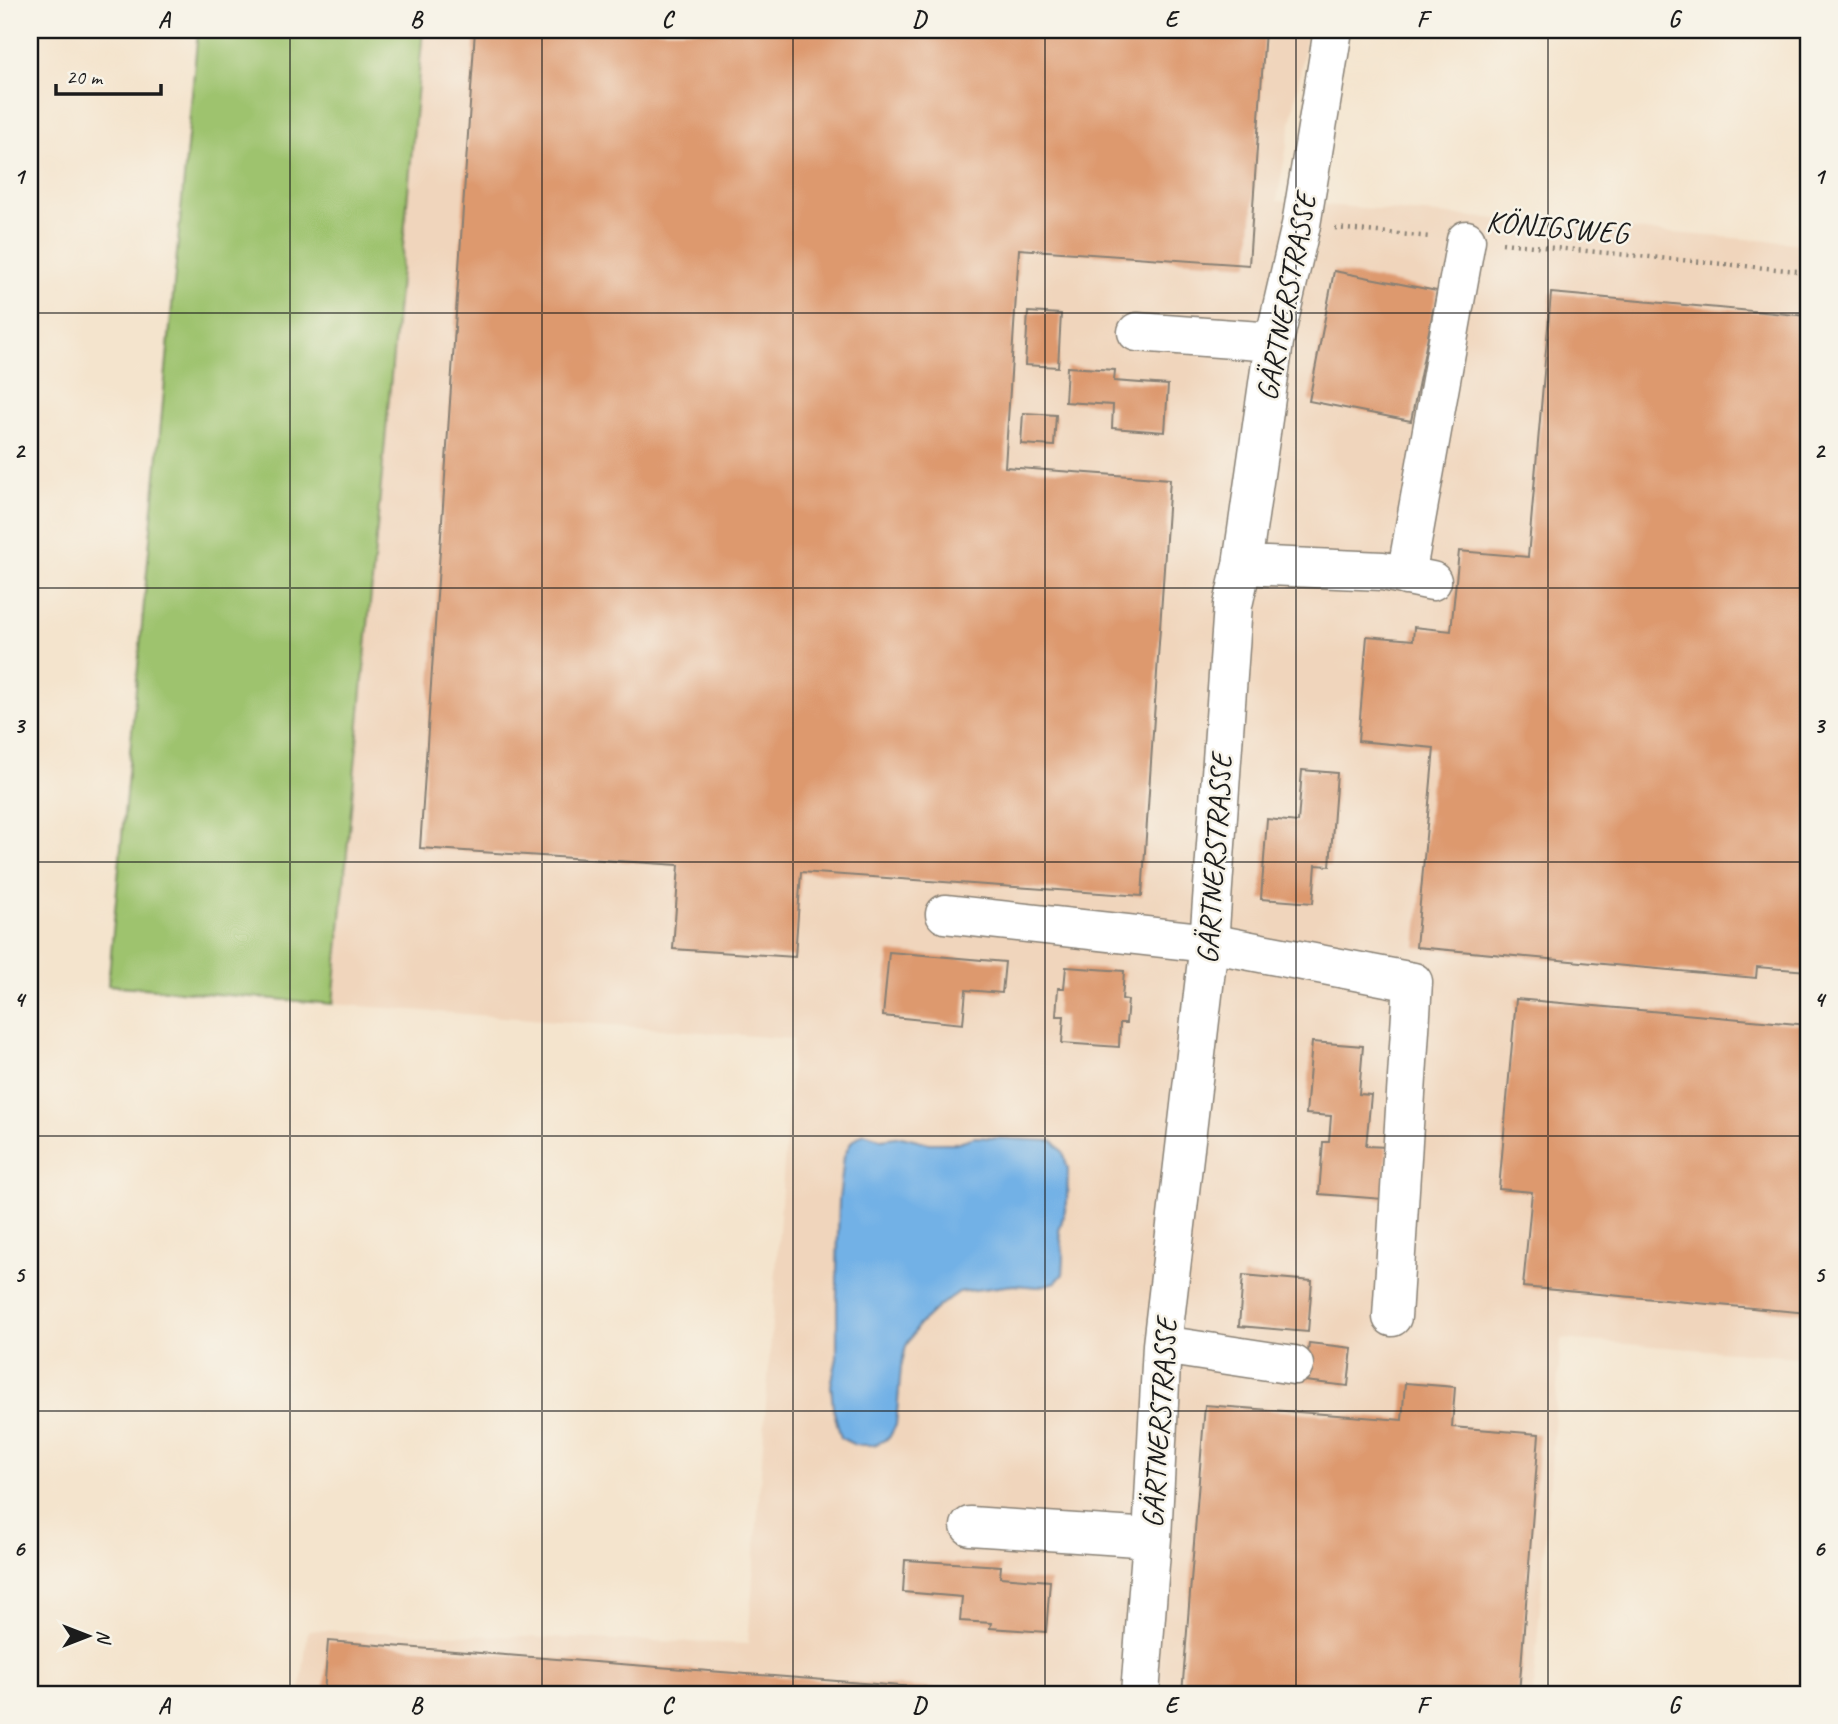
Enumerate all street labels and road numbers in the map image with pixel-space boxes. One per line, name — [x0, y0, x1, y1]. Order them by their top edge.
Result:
street label: GÄRTNERSTRASSE — [1247, 187, 1325, 404]
street label: KÖNIGSWEG — [1485, 202, 1632, 252]
street label: GÄRTNERSTRASSE — [1188, 749, 1241, 965]
street label: GÄRTNERSTRASSE — [1133, 1313, 1186, 1529]

